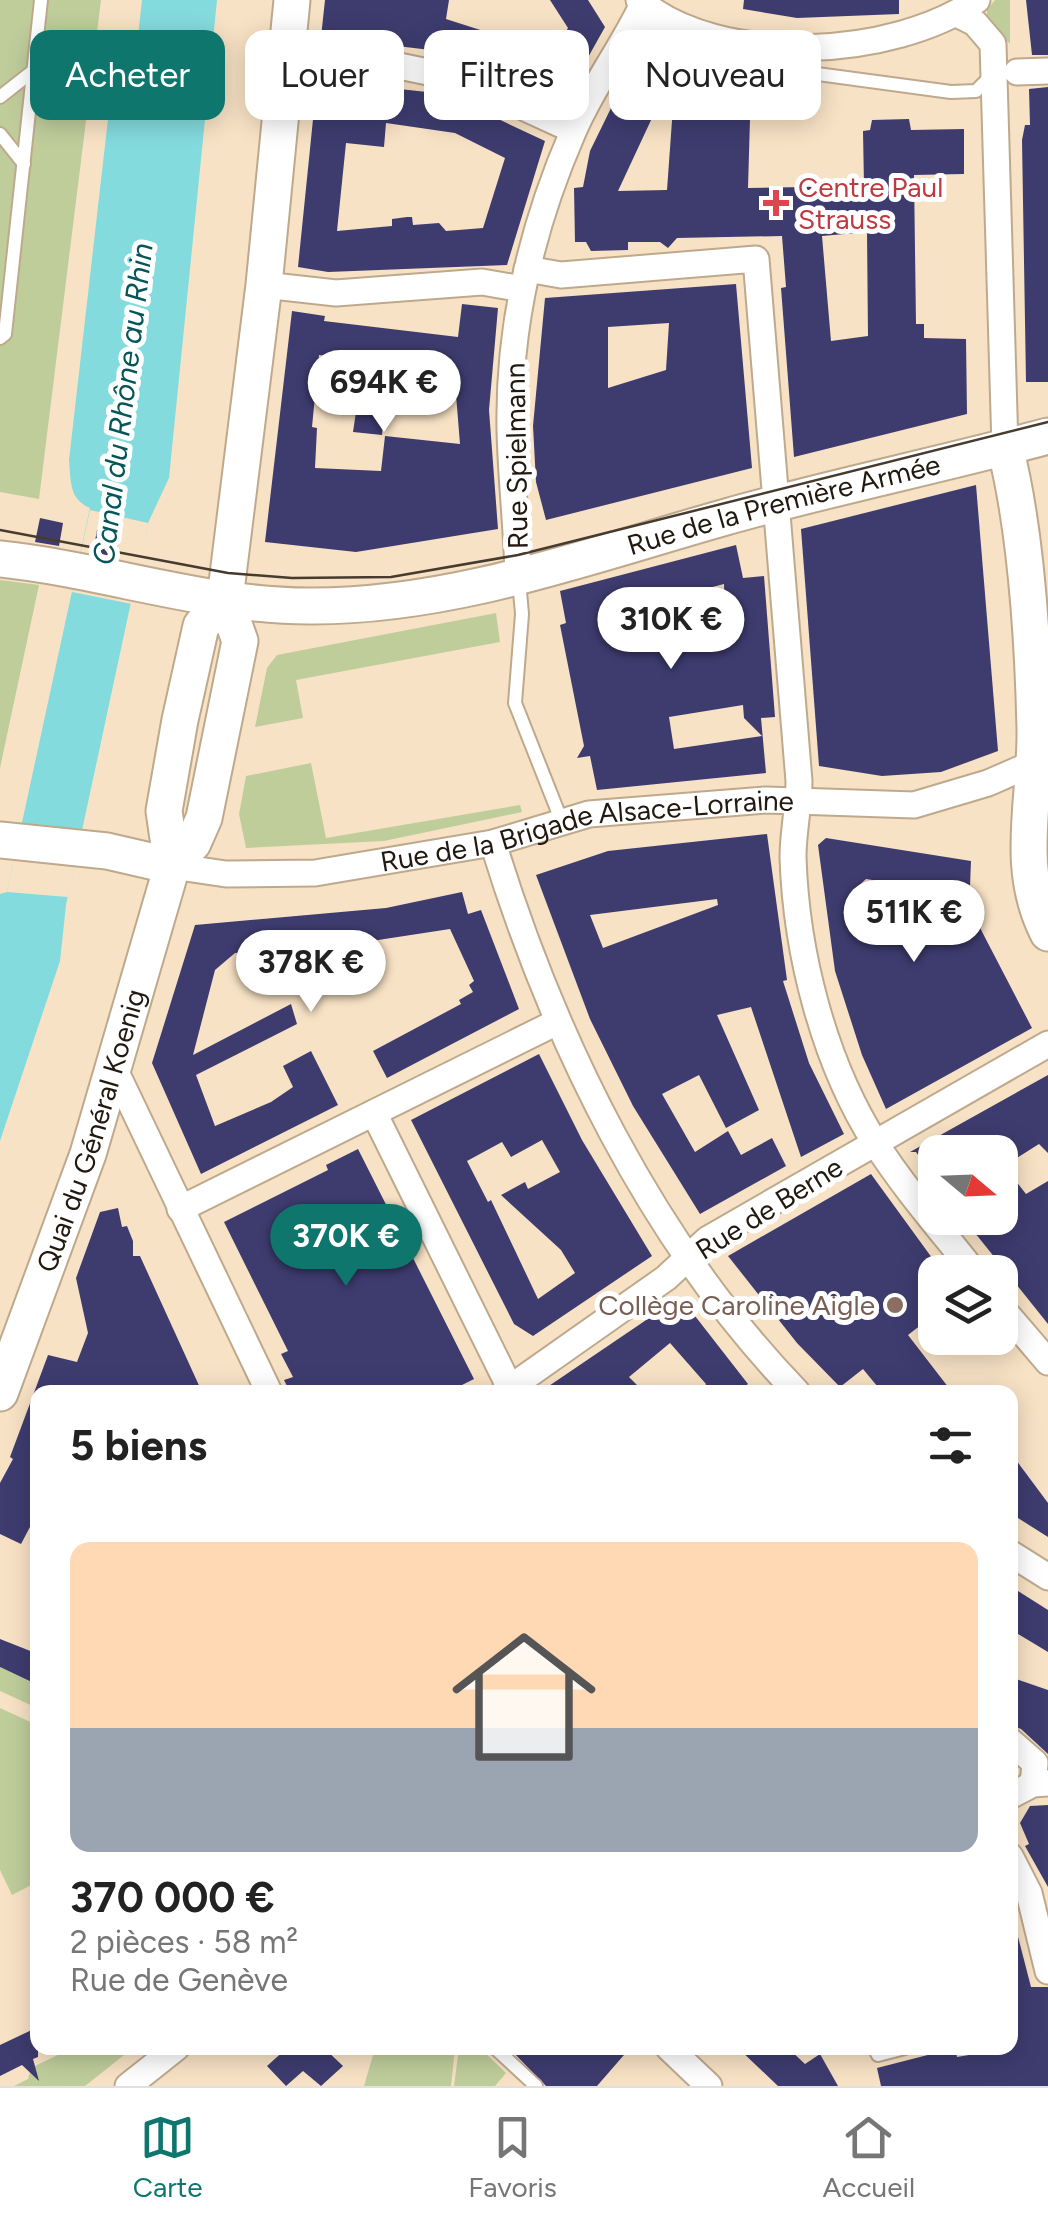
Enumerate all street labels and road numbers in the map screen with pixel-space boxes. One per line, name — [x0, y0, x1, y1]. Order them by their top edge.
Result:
street label: Rue Spielmann — [497, 363, 535, 549]
street label: Rue de la Première Armée — [623, 447, 944, 562]
street label: Rue de la Brigade Alsace-Lorraine — [378, 783, 795, 879]
street label: Quai du Général Koenig — [29, 985, 152, 1277]
street label: Rue de Berne — [689, 1149, 849, 1267]

